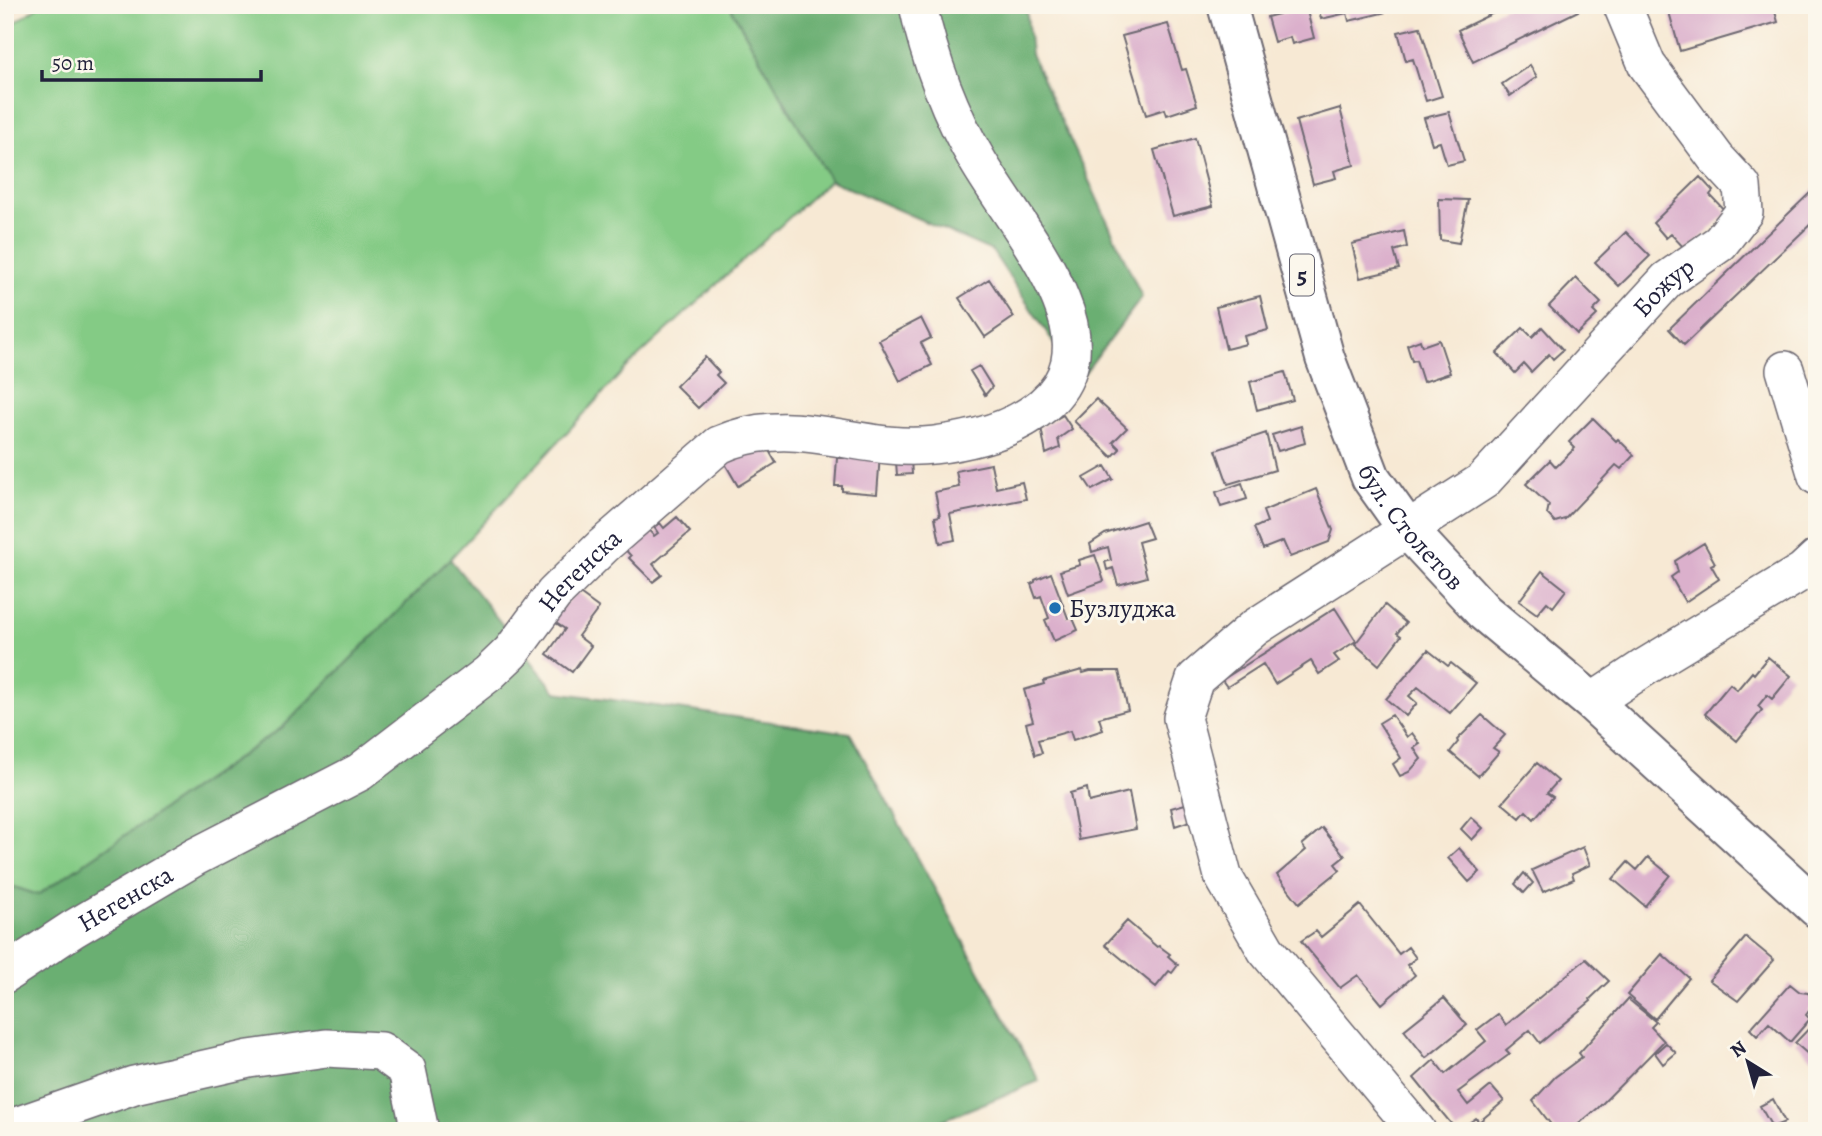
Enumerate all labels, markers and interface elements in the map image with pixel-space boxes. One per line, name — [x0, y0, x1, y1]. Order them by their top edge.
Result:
scale bar — [42, 38, 261, 82]
text: 50 m — [52, 49, 94, 77]
street label: Божур — [1624, 249, 1701, 324]
road number: 5 — [1290, 254, 1314, 296]
street label: бул. Столетов — [1350, 459, 1472, 598]
street label: Негенска — [529, 520, 629, 619]
place label: Бузлуджа — [1069, 591, 1176, 626]
marker: Бузлуджа — [1047, 600, 1063, 616]
street label: Негенска — [71, 857, 179, 940]
north arrow — [1714, 1028, 1784, 1098]
text: N — [1725, 1035, 1752, 1064]

